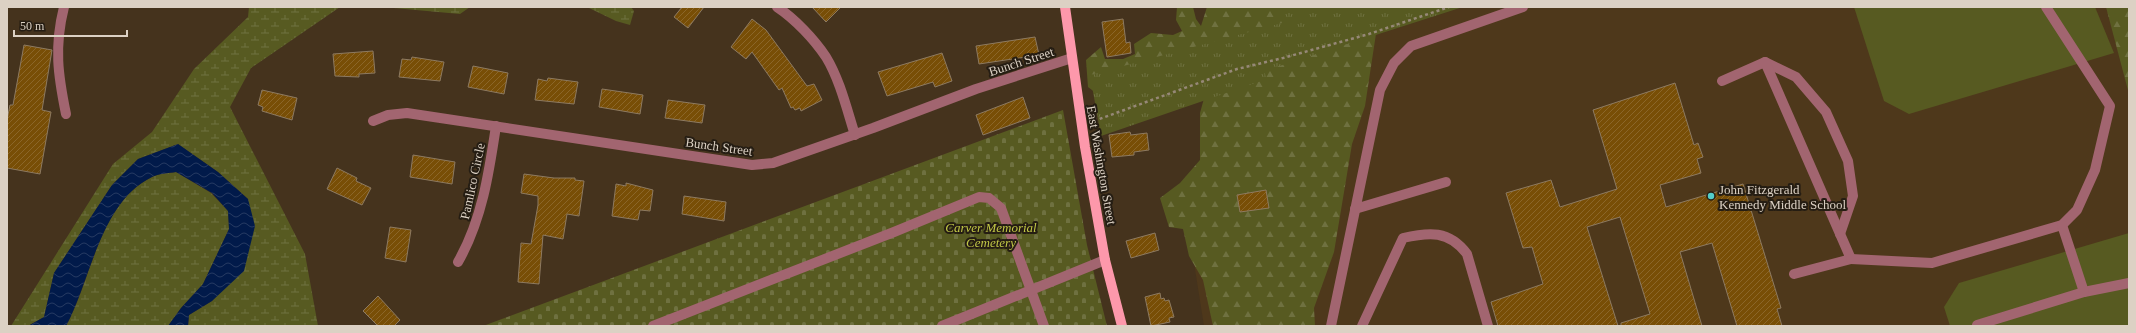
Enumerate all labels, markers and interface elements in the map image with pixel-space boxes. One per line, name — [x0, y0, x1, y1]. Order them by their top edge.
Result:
scale bar — [14, 12, 127, 38]
text: 50 m — [20, 19, 45, 33]
street label: Bunch Street — [987, 44, 1056, 79]
street label: East Washington Street — [1084, 104, 1119, 226]
street label: Bunch Street — [684, 134, 754, 159]
street label: Pamlico Circle — [457, 141, 488, 221]
place label: John Fitzgerald Kennedy Middle School — [1719, 182, 1846, 212]
marker: John Fitzgerald Kennedy Middle School — [1706, 191, 1716, 201]
park label: Carver Memorial Cemetery — [945, 220, 1037, 250]

